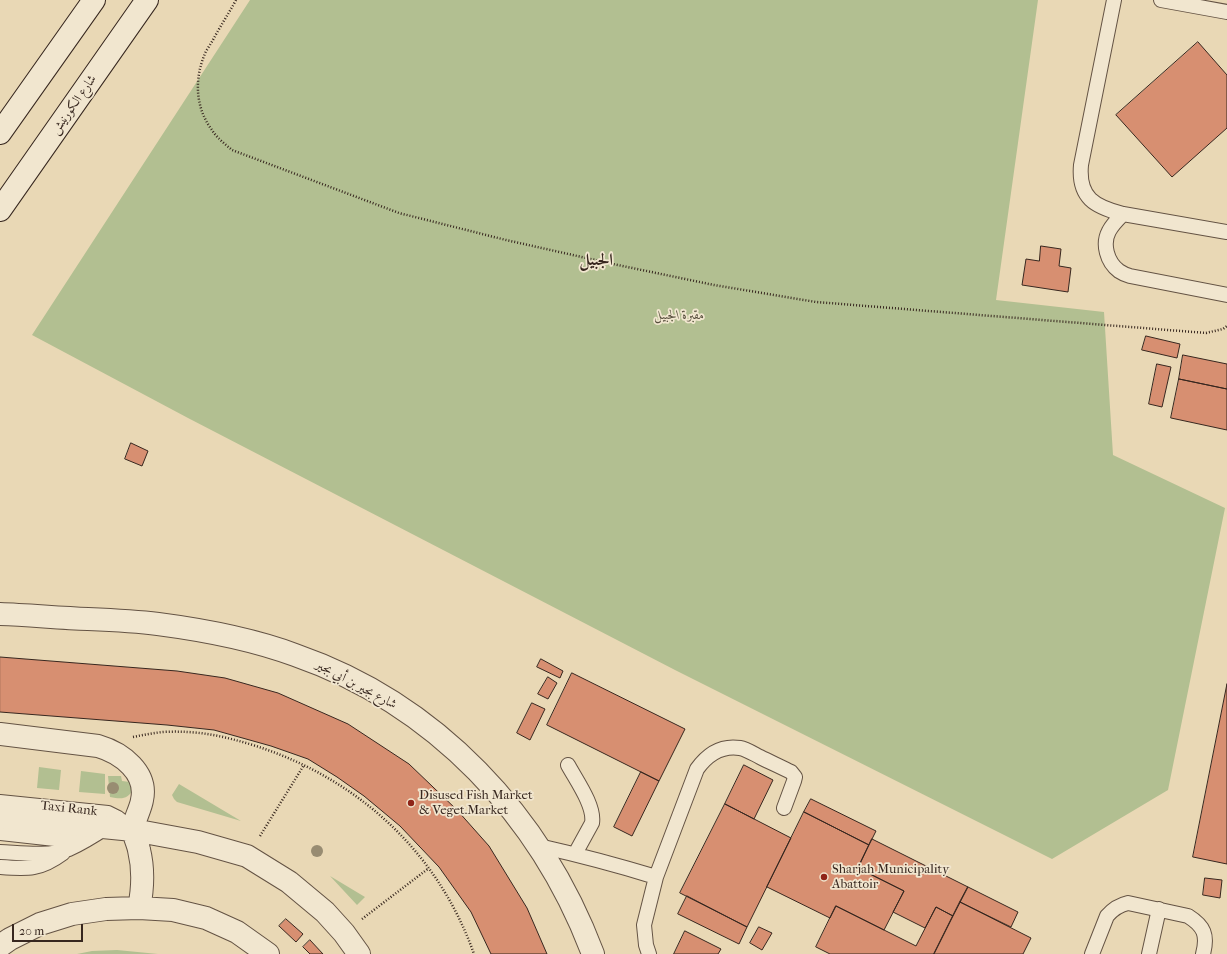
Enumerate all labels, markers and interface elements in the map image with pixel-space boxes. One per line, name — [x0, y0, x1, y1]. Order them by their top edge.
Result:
street label: شارع الكورنيش — [48, 72, 100, 138]
district label: الجبيل — [579, 251, 613, 271]
park label: مقبرة الجبيل — [654, 308, 704, 324]
street label: شارع بجير بن أبي بجير — [313, 657, 399, 713]
place label: Disused Fish Market & Veget.Market — [419, 788, 533, 819]
street label: Taxi Rank — [40, 798, 98, 820]
marker: Disused Fish Market & Veget.Market — [406, 798, 416, 808]
place label: Sharjah Municipality Abattoir — [832, 862, 949, 893]
marker: Sharjah Municipality Abattoir — [819, 872, 829, 882]
scale bar — [14, 916, 85, 942]
text: 20 m — [19, 924, 44, 938]

